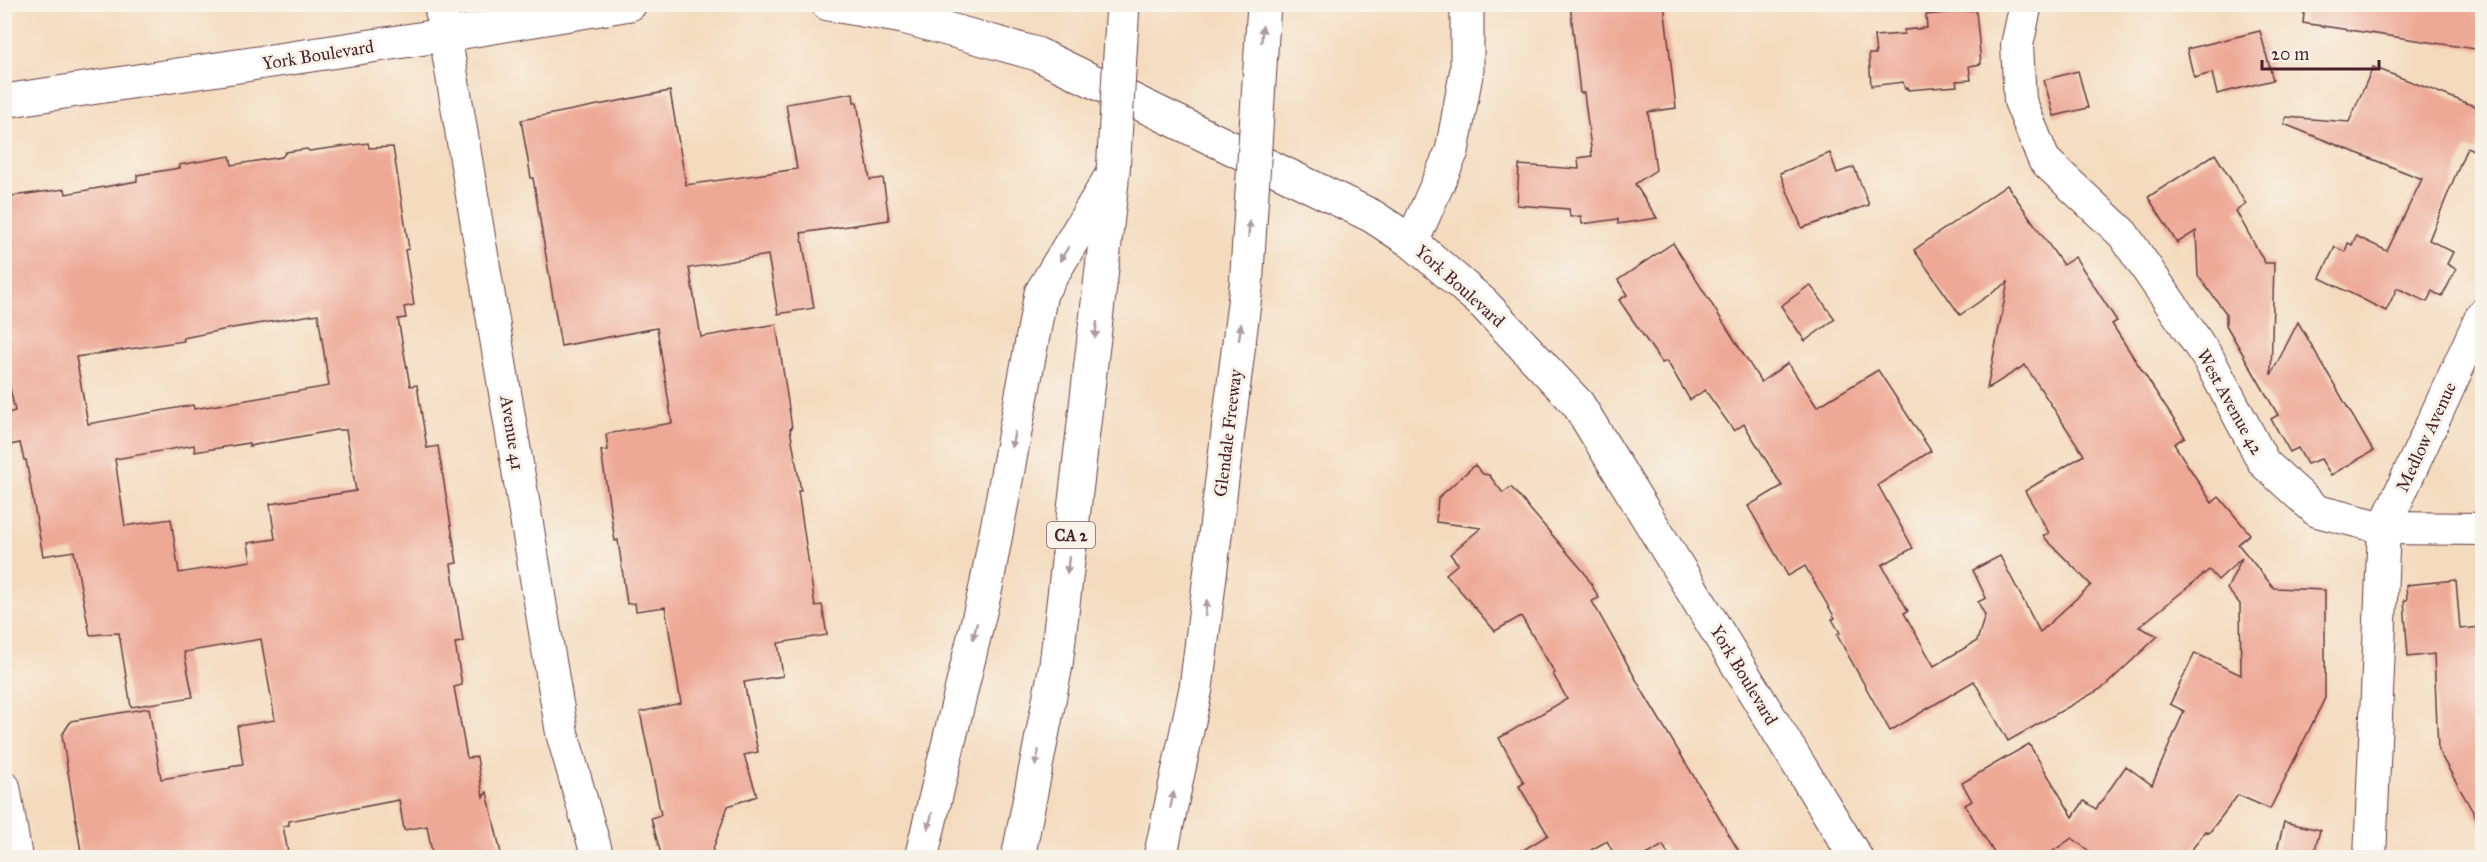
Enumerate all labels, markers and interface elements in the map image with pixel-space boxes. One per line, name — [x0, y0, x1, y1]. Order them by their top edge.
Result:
one-way arrow — [1258, 25, 1267, 44]
scale bar — [2262, 33, 2379, 71]
street label: York Boulevard — [260, 35, 376, 75]
text: 20 m — [2271, 43, 2309, 65]
one-way arrow — [1245, 220, 1254, 239]
street label: York Boulevard — [1411, 240, 1509, 332]
one-way arrow — [1059, 246, 1070, 262]
one-way arrow — [1091, 321, 1101, 340]
one-way arrow — [1235, 322, 1245, 341]
street label: West Avenue 42 — [2192, 345, 2268, 459]
street label: Glendale Freeway — [1209, 367, 1247, 498]
street label: Medlow Avenue — [2391, 379, 2461, 495]
street label: Avenue 41 — [495, 393, 529, 472]
one-way arrow — [1008, 431, 1017, 450]
road number: CA 2 — [1047, 522, 1095, 548]
one-way arrow — [1063, 556, 1072, 575]
one-way arrow — [1201, 599, 1211, 618]
street label: York Boulevard — [1705, 621, 1783, 729]
one-way arrow — [970, 622, 980, 641]
one-way arrow — [1032, 749, 1041, 768]
one-way arrow — [1168, 791, 1177, 810]
one-way arrow — [924, 812, 934, 830]

